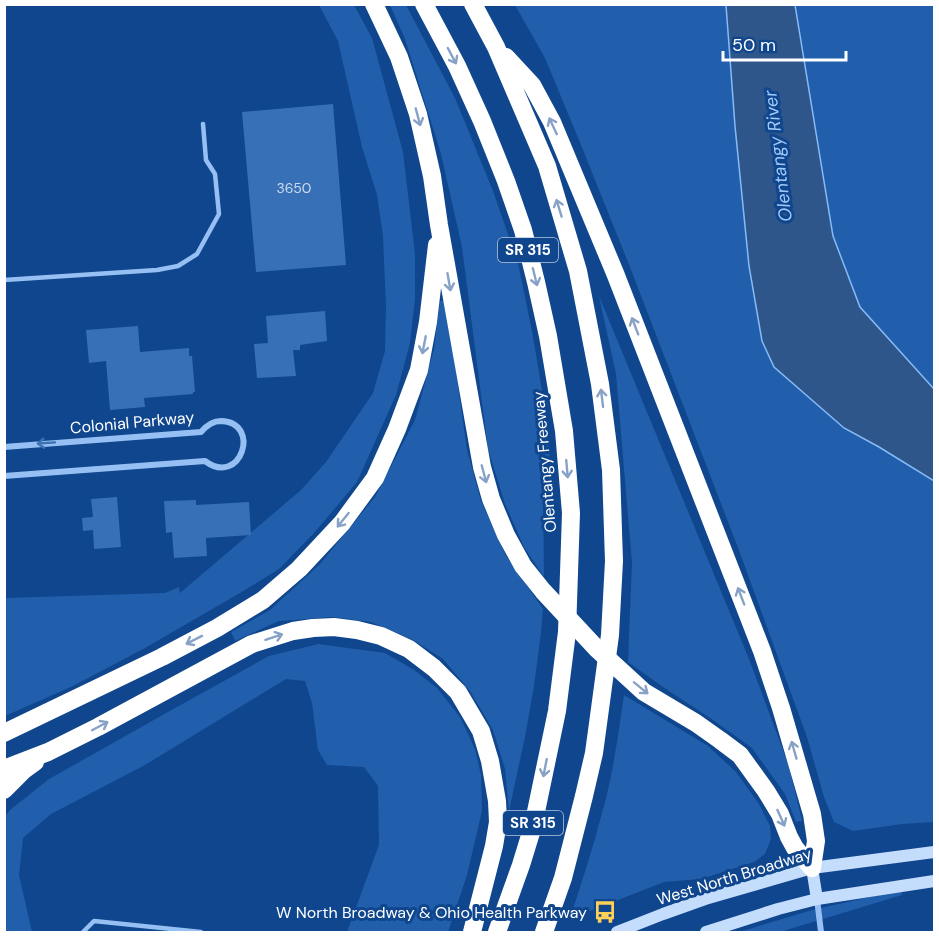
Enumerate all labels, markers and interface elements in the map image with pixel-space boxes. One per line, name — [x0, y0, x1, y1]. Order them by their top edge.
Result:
scale bar — [723, 24, 846, 62]
text: 50 m — [732, 33, 776, 57]
one-way arrow — [446, 47, 458, 64]
water label: Olentangy River — [758, 88, 798, 223]
one-way arrow — [413, 108, 425, 127]
one-way arrow — [547, 117, 559, 135]
house number: 3650 — [277, 179, 311, 197]
one-way arrow — [553, 199, 564, 218]
road number: SR 315 — [498, 238, 558, 262]
one-way arrow — [529, 267, 541, 286]
one-way arrow — [444, 272, 455, 292]
one-way arrow — [629, 317, 640, 336]
one-way arrow — [418, 335, 429, 355]
one-way arrow — [596, 389, 607, 409]
street label: Olentangy Freeway — [528, 390, 561, 533]
street label: Colonial Parkway — [69, 407, 195, 438]
one-way arrow — [37, 438, 57, 449]
one-way arrow — [562, 459, 573, 479]
one-way arrow — [479, 464, 490, 483]
one-way arrow — [336, 512, 349, 528]
one-way arrow — [735, 588, 746, 606]
one-way arrow — [264, 631, 283, 642]
one-way arrow — [186, 635, 204, 646]
one-way arrow — [633, 681, 649, 694]
one-way arrow — [91, 719, 109, 731]
one-way arrow — [787, 741, 799, 760]
one-way arrow — [539, 758, 551, 777]
one-way arrow — [776, 808, 787, 826]
road number: SR 315 — [503, 811, 563, 835]
street label: West North Broadway — [654, 843, 814, 910]
bus stop icon: W North Broadway & Ohio Health Parkway — [592, 899, 618, 925]
place label: W North Broadway & Ohio Health Parkway — [276, 902, 587, 923]

